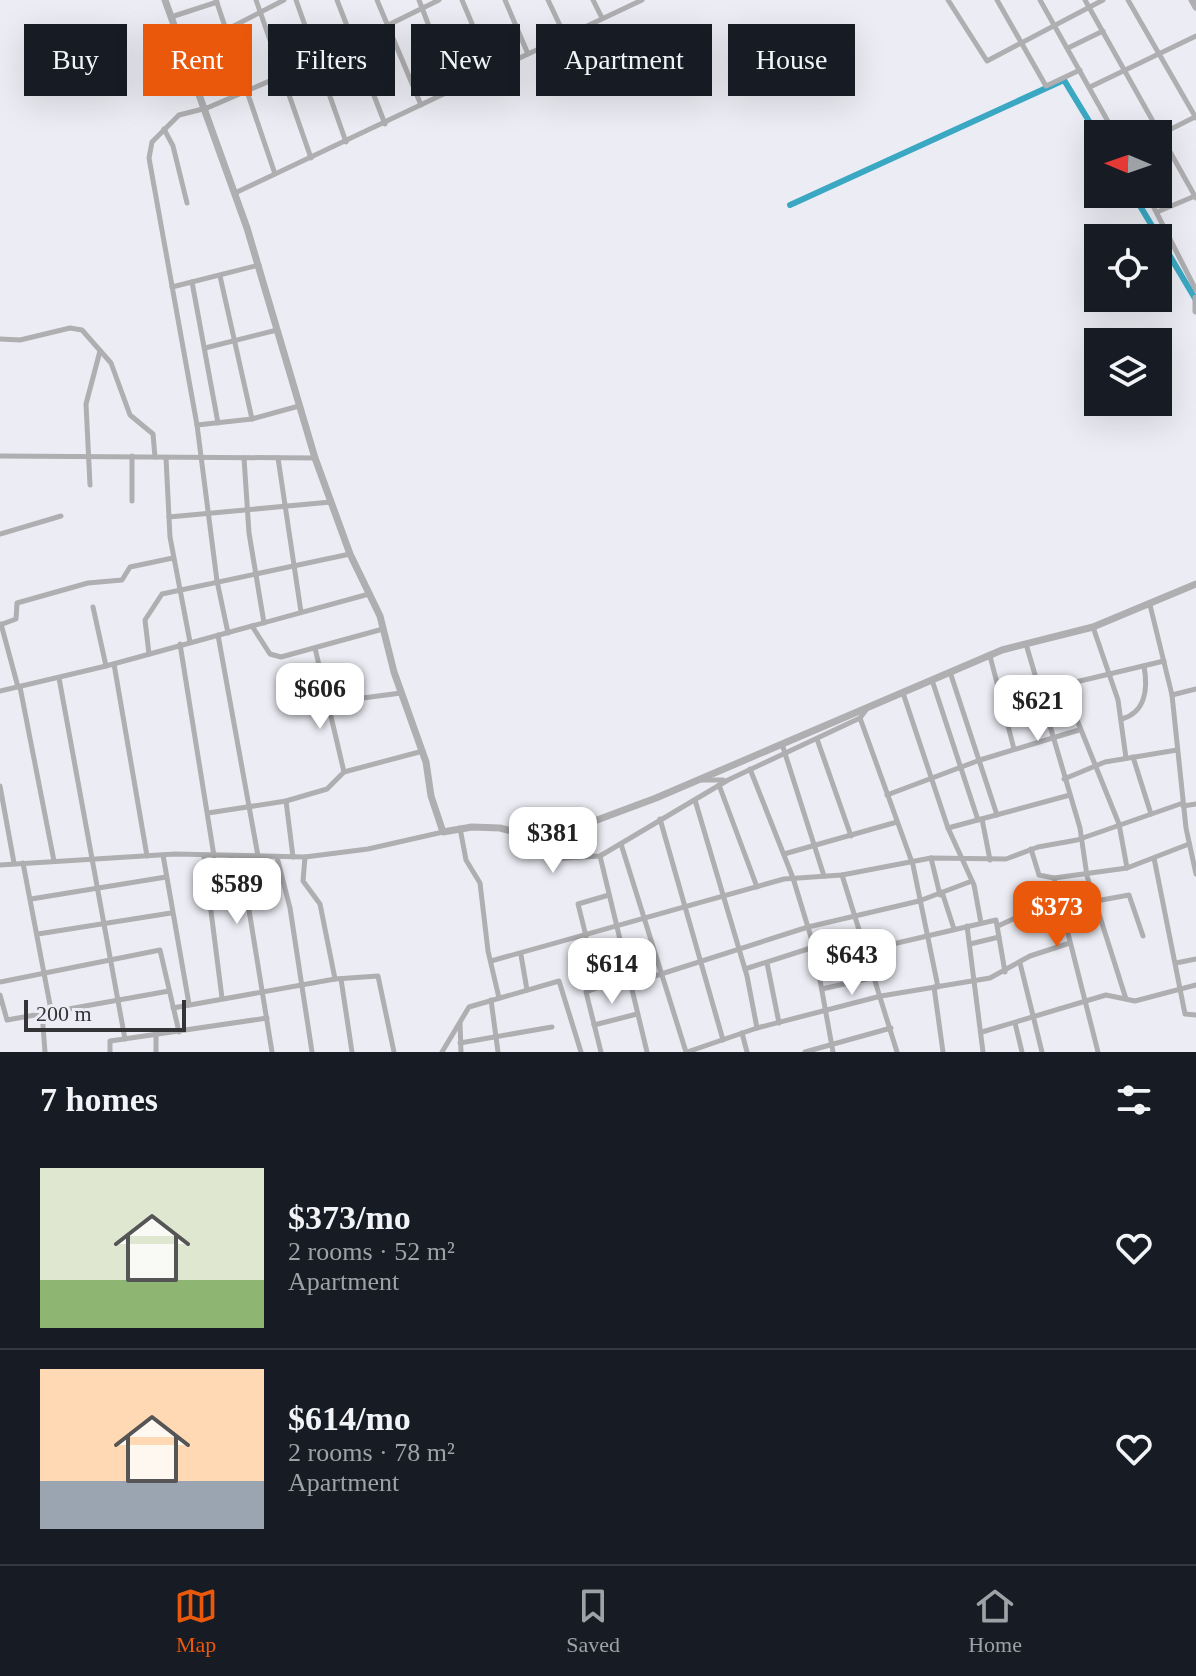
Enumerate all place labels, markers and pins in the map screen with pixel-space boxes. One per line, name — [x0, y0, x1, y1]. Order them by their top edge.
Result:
pin: $606 — [273, 663, 367, 731]
pin: $621 — [991, 675, 1085, 743]
pin: $381 — [506, 807, 600, 875]
pin: $589 — [190, 858, 284, 926]
pin: $373 — [1010, 881, 1104, 949]
pin: $643 — [805, 929, 899, 997]
pin: $614 — [565, 938, 659, 1006]

